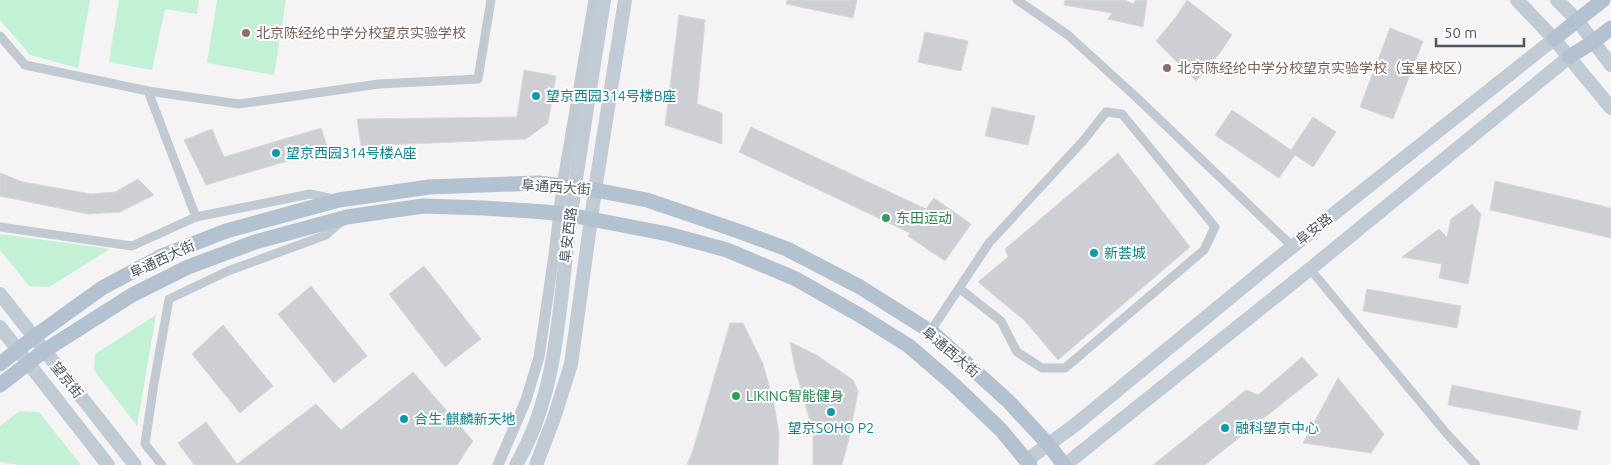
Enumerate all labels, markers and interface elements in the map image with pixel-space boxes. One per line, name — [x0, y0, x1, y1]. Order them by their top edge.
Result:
scale bar — [1436, 15, 1524, 47]
text: 50 m — [1444, 24, 1477, 41]
place label: 北京陈经纶中学分校望京实验学校 — [256, 25, 466, 41]
marker: 北京陈经纶中学分校望京实验学校 — [240, 27, 252, 39]
place label: 北京陈经纶中学分校望京实验学校（宝星校区） — [1177, 60, 1471, 76]
marker: 北京陈经纶中学分校望京实验学校（宝星校区） — [1161, 62, 1173, 74]
place label: 望京西园314号楼B座 — [546, 88, 677, 104]
marker: 望京西园314号楼B座 — [530, 90, 542, 102]
place label: 望京西园314号楼A座 — [286, 145, 417, 161]
marker: 望京西园314号楼A座 — [270, 147, 282, 159]
street label: 阜通西大街 — [521, 177, 591, 197]
street label: 阜安西路 — [557, 206, 579, 264]
place label: 东田运动 — [896, 210, 952, 226]
street label: 阜安路 — [1293, 210, 1335, 248]
marker: 东田运动 — [880, 212, 892, 224]
street label: 阜通西大街 — [127, 237, 197, 281]
place label: 新荟城 — [1104, 245, 1146, 261]
marker: 新荟城 — [1088, 247, 1100, 259]
street label: 阜通西大街 — [919, 323, 983, 381]
street label: 望京街 — [48, 359, 86, 401]
place label: LIKING智能健身 — [746, 388, 844, 404]
marker: LIKING智能健身 — [730, 390, 742, 402]
marker: 望京SOHO P2 — [825, 406, 837, 418]
place label: 合生·麒麟新天地 — [414, 411, 515, 427]
marker: 合生·麒麟新天地 — [398, 413, 410, 425]
place label: 望京SOHO P2 — [788, 420, 874, 436]
place label: 融科望京中心 — [1235, 420, 1319, 436]
marker: 融科望京中心 — [1219, 422, 1231, 434]

